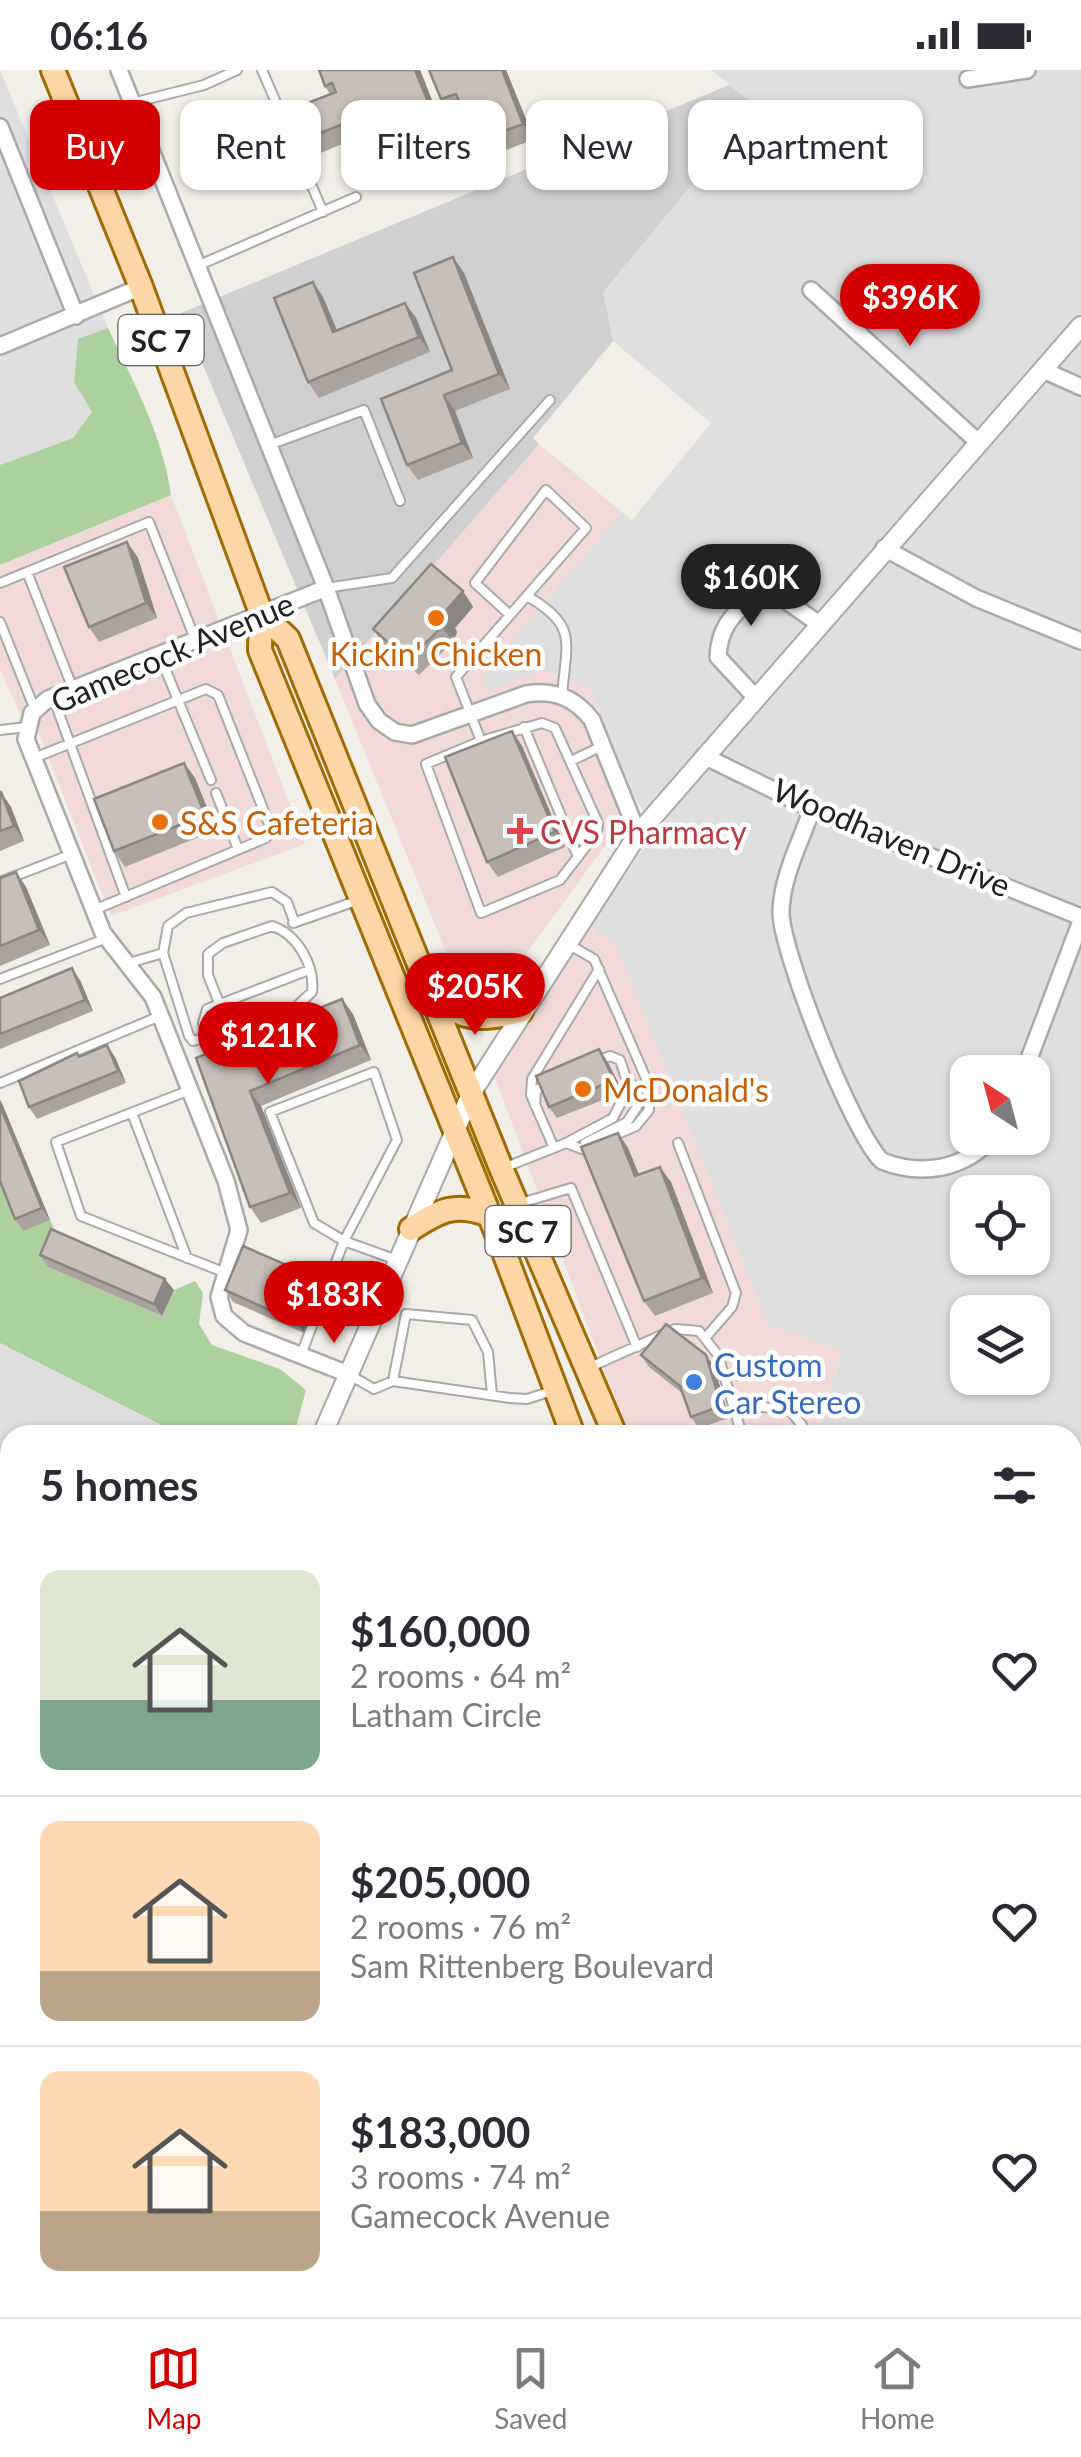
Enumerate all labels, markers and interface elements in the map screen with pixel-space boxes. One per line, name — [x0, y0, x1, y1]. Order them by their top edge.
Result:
text: 06:16 — [50, 12, 148, 58]
chip: Buy — [30, 100, 160, 190]
chip: Rent — [180, 100, 321, 190]
chip: Filters — [341, 100, 506, 190]
chip: New — [526, 100, 668, 190]
chip: Apartment — [688, 100, 923, 190]
pin: $396K — [840, 264, 980, 349]
text: $396K — [862, 277, 958, 316]
road number: SC 7 — [119, 315, 204, 365]
pin: $160K — [681, 544, 821, 629]
text: $160K — [703, 557, 799, 596]
street label: Gamecock Avenue — [45, 583, 299, 721]
marker: Kickin' Chicken — [425, 607, 447, 629]
place label: Kickin' Chicken — [330, 634, 542, 673]
street label: Woodhaven Drive — [767, 769, 1017, 905]
place label: S&S Cafeteria — [180, 803, 374, 842]
marker: S&S Cafeteria — [149, 811, 171, 833]
place label: CVS Pharmacy — [540, 812, 747, 851]
marker: CVS Pharmacy — [509, 820, 531, 842]
pin: $205K — [405, 953, 545, 1038]
text: $205K — [427, 966, 523, 1005]
pin: $121K — [198, 1002, 338, 1087]
text: $121K — [220, 1015, 316, 1054]
north arrow — [950, 1055, 1050, 1155]
map controls — [950, 1055, 1050, 1395]
place label: McDonald's — [603, 1070, 769, 1109]
marker: McDonald's — [572, 1078, 594, 1100]
button: locate — [950, 1175, 1050, 1275]
road number: SC 7 — [486, 1206, 570, 1256]
pin: $183K — [264, 1261, 404, 1346]
text: $183K — [286, 1274, 382, 1313]
button: layers — [950, 1295, 1050, 1395]
place label: Custom Car Stereo — [714, 1345, 861, 1421]
marker: Custom Car Stereo — [683, 1371, 705, 1393]
icon: filters — [987, 1458, 1042, 1513]
text: 5 homes — [40, 1460, 198, 1510]
text: $160,000 — [350, 1606, 530, 1656]
icon: home — [120, 1610, 240, 1730]
icon: heart — [987, 1643, 1042, 1698]
text: 2 rooms · 64 m² — [350, 1656, 571, 1695]
text: Latham Circle — [350, 1695, 542, 1734]
text: $205,000 — [350, 1857, 530, 1907]
icon: home — [120, 1861, 240, 1981]
icon: heart — [987, 1894, 1042, 1949]
text: 2 rooms · 76 m² — [350, 1907, 571, 1946]
text: Sam Rittenberg Boulevard — [350, 1946, 714, 1985]
text: $183,000 — [350, 2107, 530, 2157]
icon: home — [120, 2111, 240, 2231]
icon: heart — [987, 2144, 1042, 2199]
text: 3 rooms · 74 m² — [350, 2157, 571, 2196]
text: Gamecock Avenue — [350, 2196, 610, 2235]
tab: Map — [146, 2341, 202, 2435]
tab: Saved — [494, 2341, 567, 2435]
tab: Home — [860, 2341, 935, 2435]

